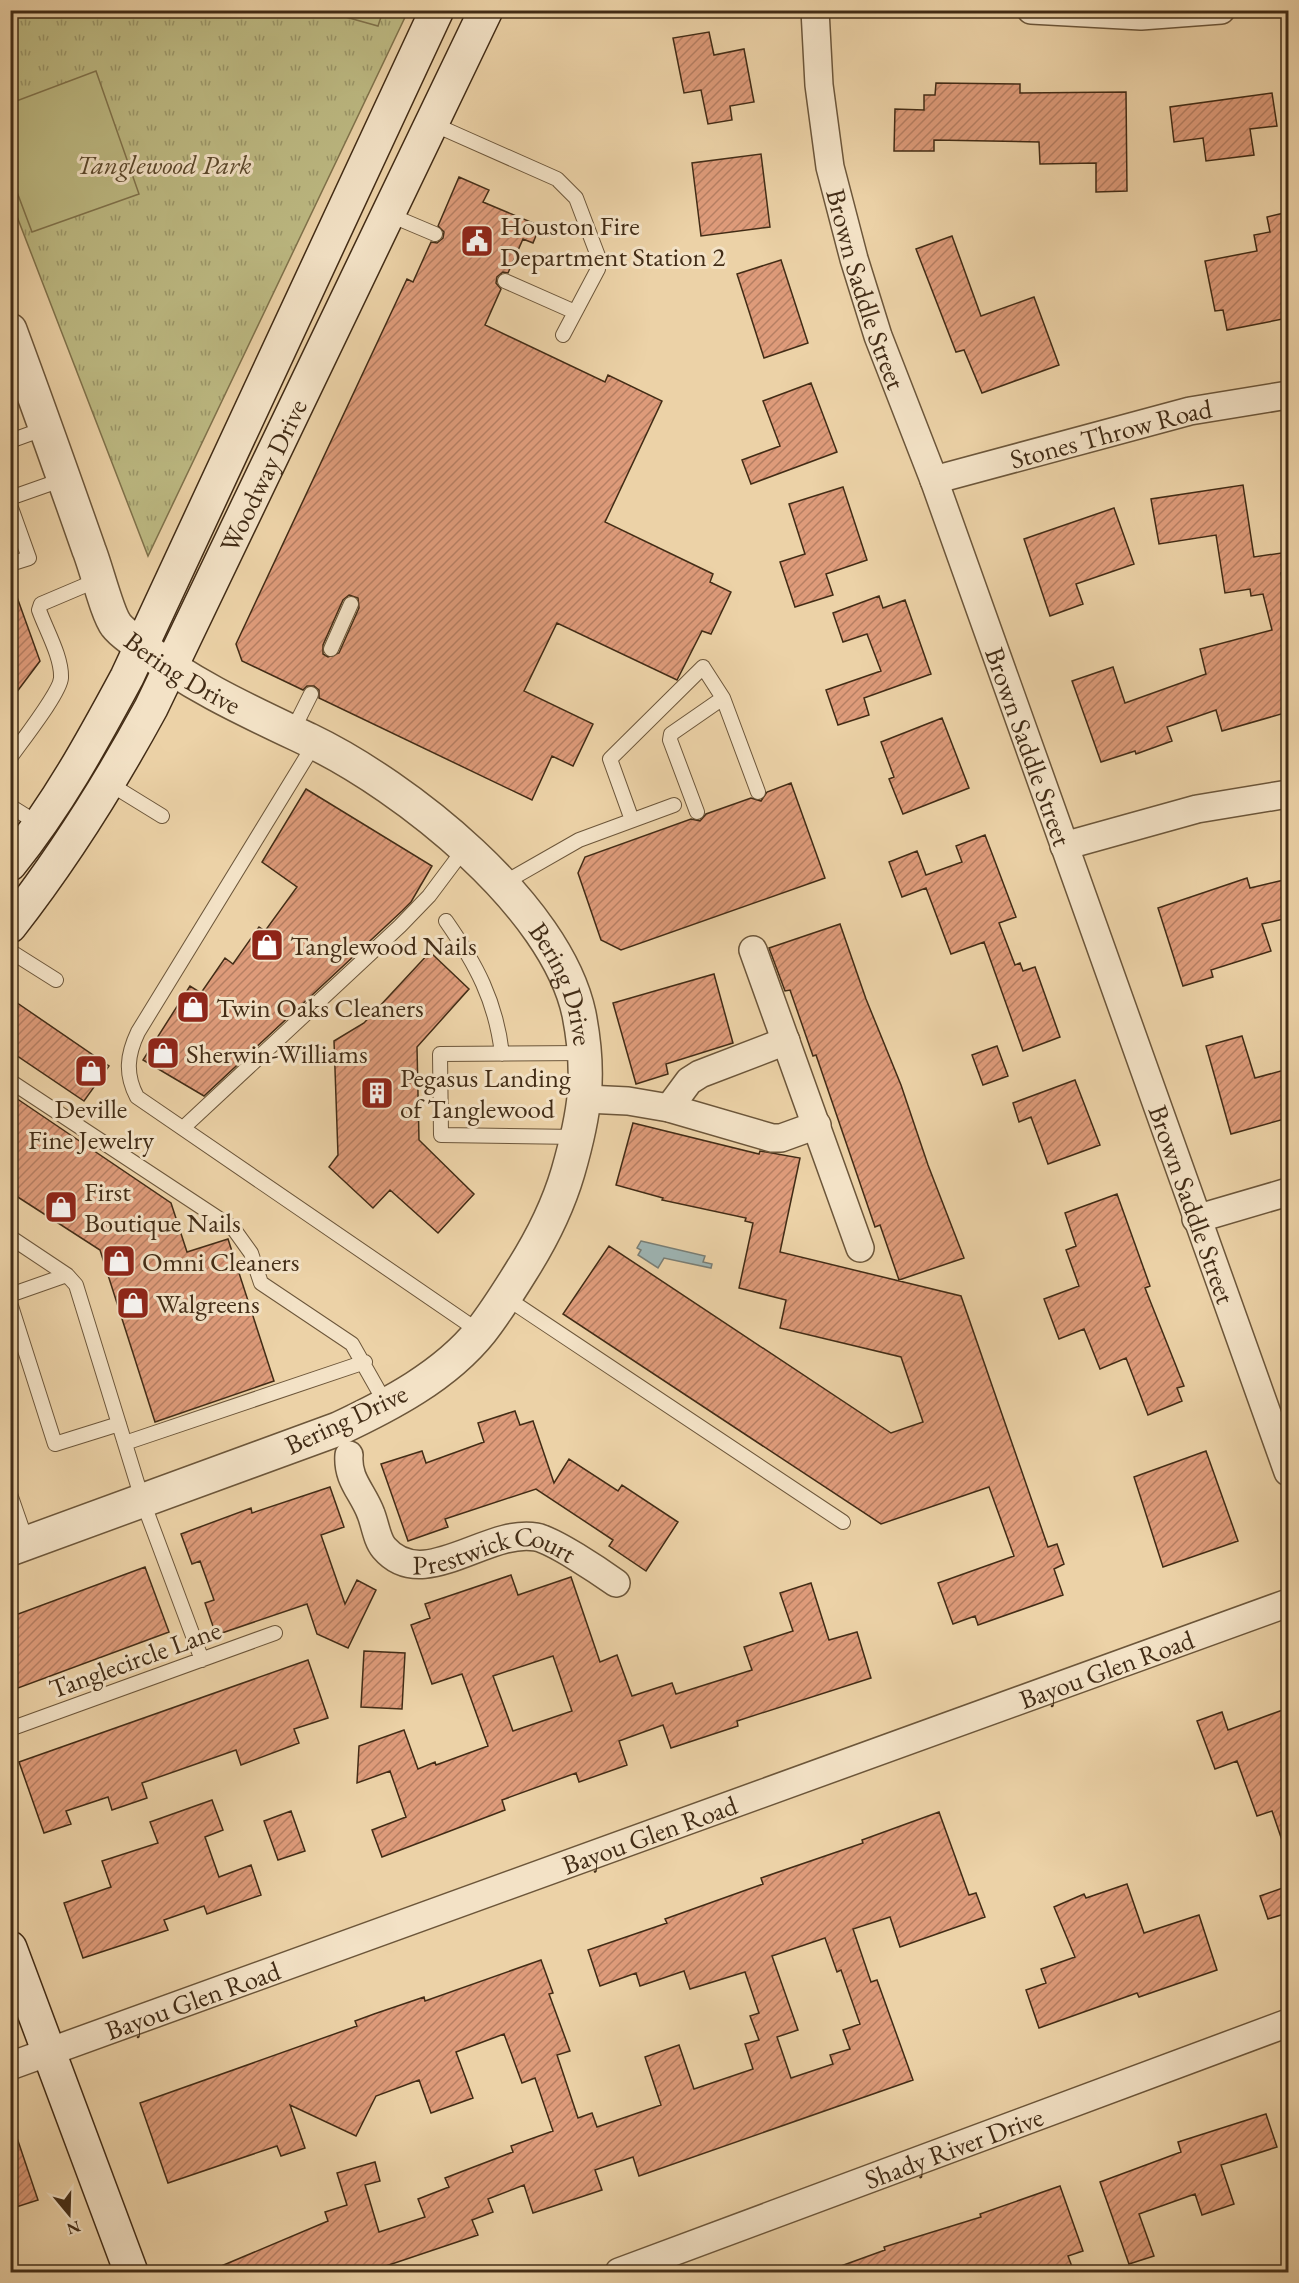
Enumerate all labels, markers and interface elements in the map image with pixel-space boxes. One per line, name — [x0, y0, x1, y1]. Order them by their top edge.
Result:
park label: Tanglewood Park — [76, 147, 252, 182]
street label: Brown Saddle Street — [819, 185, 915, 395]
place label: Houston Fire Department Station 2 — [500, 208, 725, 274]
public building icon: Houston Fire Department Station 2 — [459, 223, 495, 259]
street label: Stones Throw Road — [1006, 390, 1215, 476]
street label: Woodway Drive — [211, 393, 314, 558]
street label: Bering Drive — [118, 623, 247, 722]
street label: Brown Saddle Street — [978, 642, 1081, 851]
street label: Bering Drive — [521, 915, 601, 1047]
shop icon: Tanglewood Nails — [249, 927, 285, 963]
place label: Tanglewood Nails — [290, 928, 477, 963]
shop icon: Twin Oaks Cleaners — [175, 989, 211, 1025]
place label: Twin Oaks Cleaners — [216, 990, 424, 1025]
shop icon: Sherwin-Williams — [145, 1035, 181, 1071]
place label: Sherwin-Williams — [186, 1036, 368, 1071]
shop icon: Deville Fine Jewelry — [73, 1053, 109, 1089]
place label: Pegasus Landing of Tanglewood — [400, 1060, 571, 1126]
building icon: Pegasus Landing of Tanglewood — [359, 1075, 395, 1111]
place label: Deville Fine Jewelry — [28, 1091, 154, 1157]
street label: Brown Saddle Street — [1141, 1100, 1244, 1309]
place label: First Boutique Nails — [84, 1174, 241, 1240]
shop icon: First Boutique Nails — [43, 1189, 79, 1225]
shop icon: Omni Cleaners — [101, 1243, 137, 1279]
place label: Omni Cleaners — [142, 1244, 299, 1279]
shop icon: Walgreens — [115, 1285, 151, 1321]
place label: Walgreens — [156, 1286, 260, 1321]
street label: Bering Drive — [279, 1375, 413, 1463]
street label: Prestwick Court — [412, 1518, 583, 1582]
street label: Tanglecircle Lane — [44, 1612, 226, 1706]
street label: Bayou Glen Road — [1014, 1621, 1199, 1717]
street label: Bayou Glen Road — [557, 1787, 742, 1882]
street label: Bayou Glen Road — [100, 1952, 285, 2048]
street label: Shady River Drive — [859, 2098, 1048, 2197]
north arrow — [39, 2184, 99, 2244]
text: N — [64, 2216, 83, 2240]

